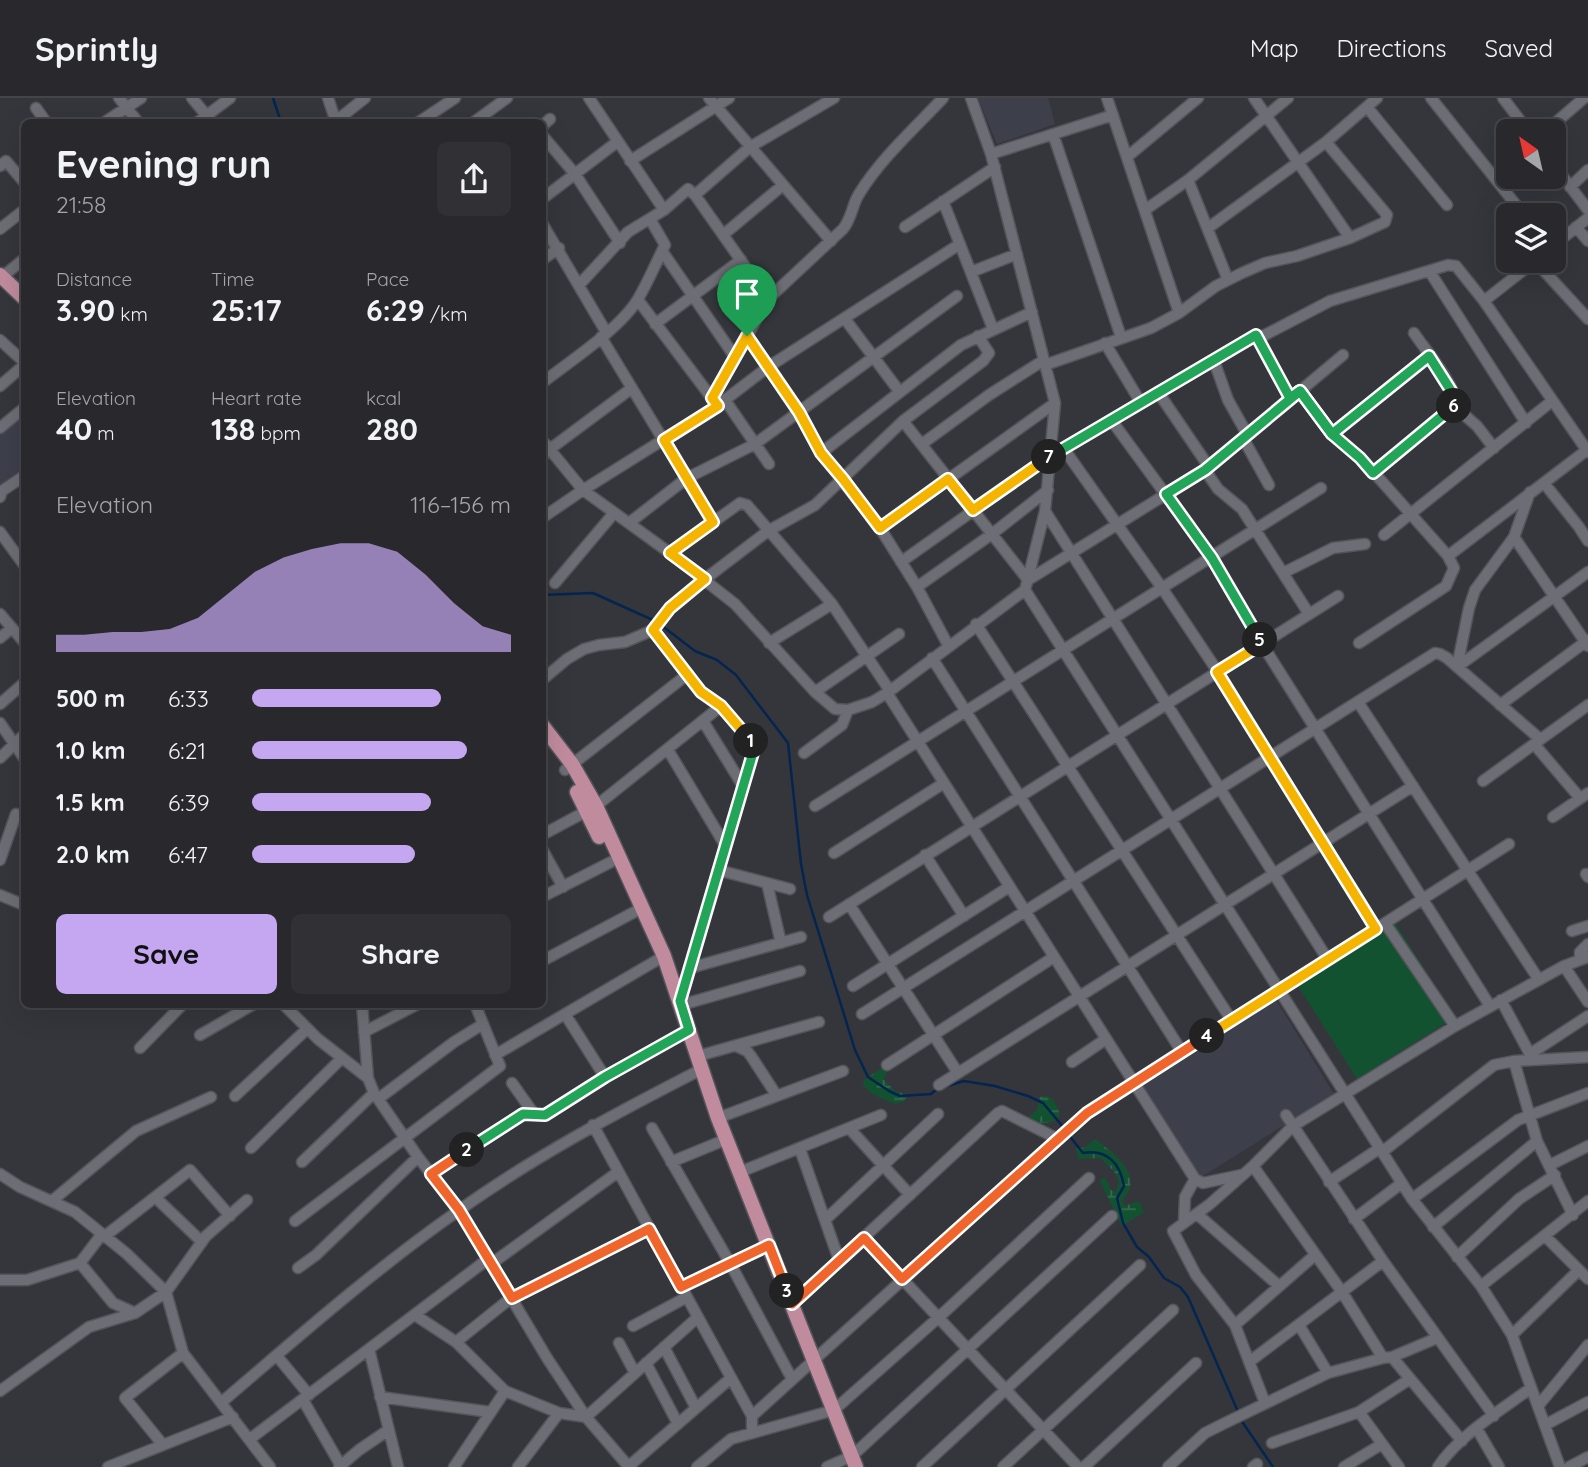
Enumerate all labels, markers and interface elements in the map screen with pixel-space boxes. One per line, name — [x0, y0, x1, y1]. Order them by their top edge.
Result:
text: Sprintly — [35, 28, 159, 69]
text: Map — [1250, 33, 1299, 63]
text: Directions — [1337, 33, 1447, 63]
text: Saved — [1485, 33, 1553, 63]
north arrow — [1496, 119, 1566, 189]
map controls — [1496, 119, 1566, 273]
text: Evening run — [56, 140, 271, 188]
button: share — [437, 142, 511, 216]
text: 21:58 — [56, 190, 107, 219]
button: layers — [1496, 203, 1566, 273]
pin — [717, 264, 777, 336]
text: Distance — [56, 267, 132, 291]
text: Time — [211, 267, 255, 291]
text: Pace — [366, 267, 409, 291]
icon: arrive — [728, 275, 766, 313]
text: 3.90 — [56, 291, 115, 329]
text: 25:17 — [211, 291, 282, 329]
text: 6:29 — [366, 291, 425, 329]
text: km — [115, 302, 148, 326]
text: /km — [425, 302, 468, 326]
text: Elevation — [56, 386, 136, 410]
text: Heart rate — [211, 386, 302, 410]
text: kcal — [366, 386, 401, 410]
pin: 6 — [1436, 388, 1472, 424]
text: 6 — [1448, 393, 1459, 417]
text: 40 — [56, 410, 92, 448]
text: 138 — [211, 410, 255, 448]
text: 280 — [366, 410, 418, 448]
text: m — [92, 421, 115, 445]
text: bpm — [255, 421, 301, 445]
pin: 7 — [1032, 440, 1066, 474]
text: 7 — [1043, 444, 1054, 468]
text: Elevation — [56, 490, 153, 519]
text: 116–156 m — [410, 490, 511, 519]
pin: 5 — [1242, 622, 1278, 658]
text: 5 — [1254, 627, 1265, 651]
text: 500 m — [56, 684, 125, 713]
text: 6:33 — [168, 684, 209, 713]
pin: 1 — [734, 724, 768, 758]
text: 1 — [747, 728, 754, 752]
text: 1.0 km — [56, 736, 126, 765]
text: 6:21 — [168, 736, 206, 765]
text: 1.5 km — [56, 788, 125, 817]
text: 6:39 — [168, 788, 210, 817]
text: 2.0 km — [56, 840, 130, 869]
text: 6:47 — [168, 840, 208, 869]
button: Save — [56, 914, 277, 994]
button: Share — [291, 914, 511, 994]
pin: 4 — [1190, 1018, 1224, 1054]
text: 4 — [1201, 1023, 1212, 1047]
pin: 2 — [449, 1132, 484, 1168]
text: 2 — [461, 1137, 472, 1161]
pin: 3 — [770, 1274, 804, 1308]
text: 3 — [781, 1278, 792, 1302]

